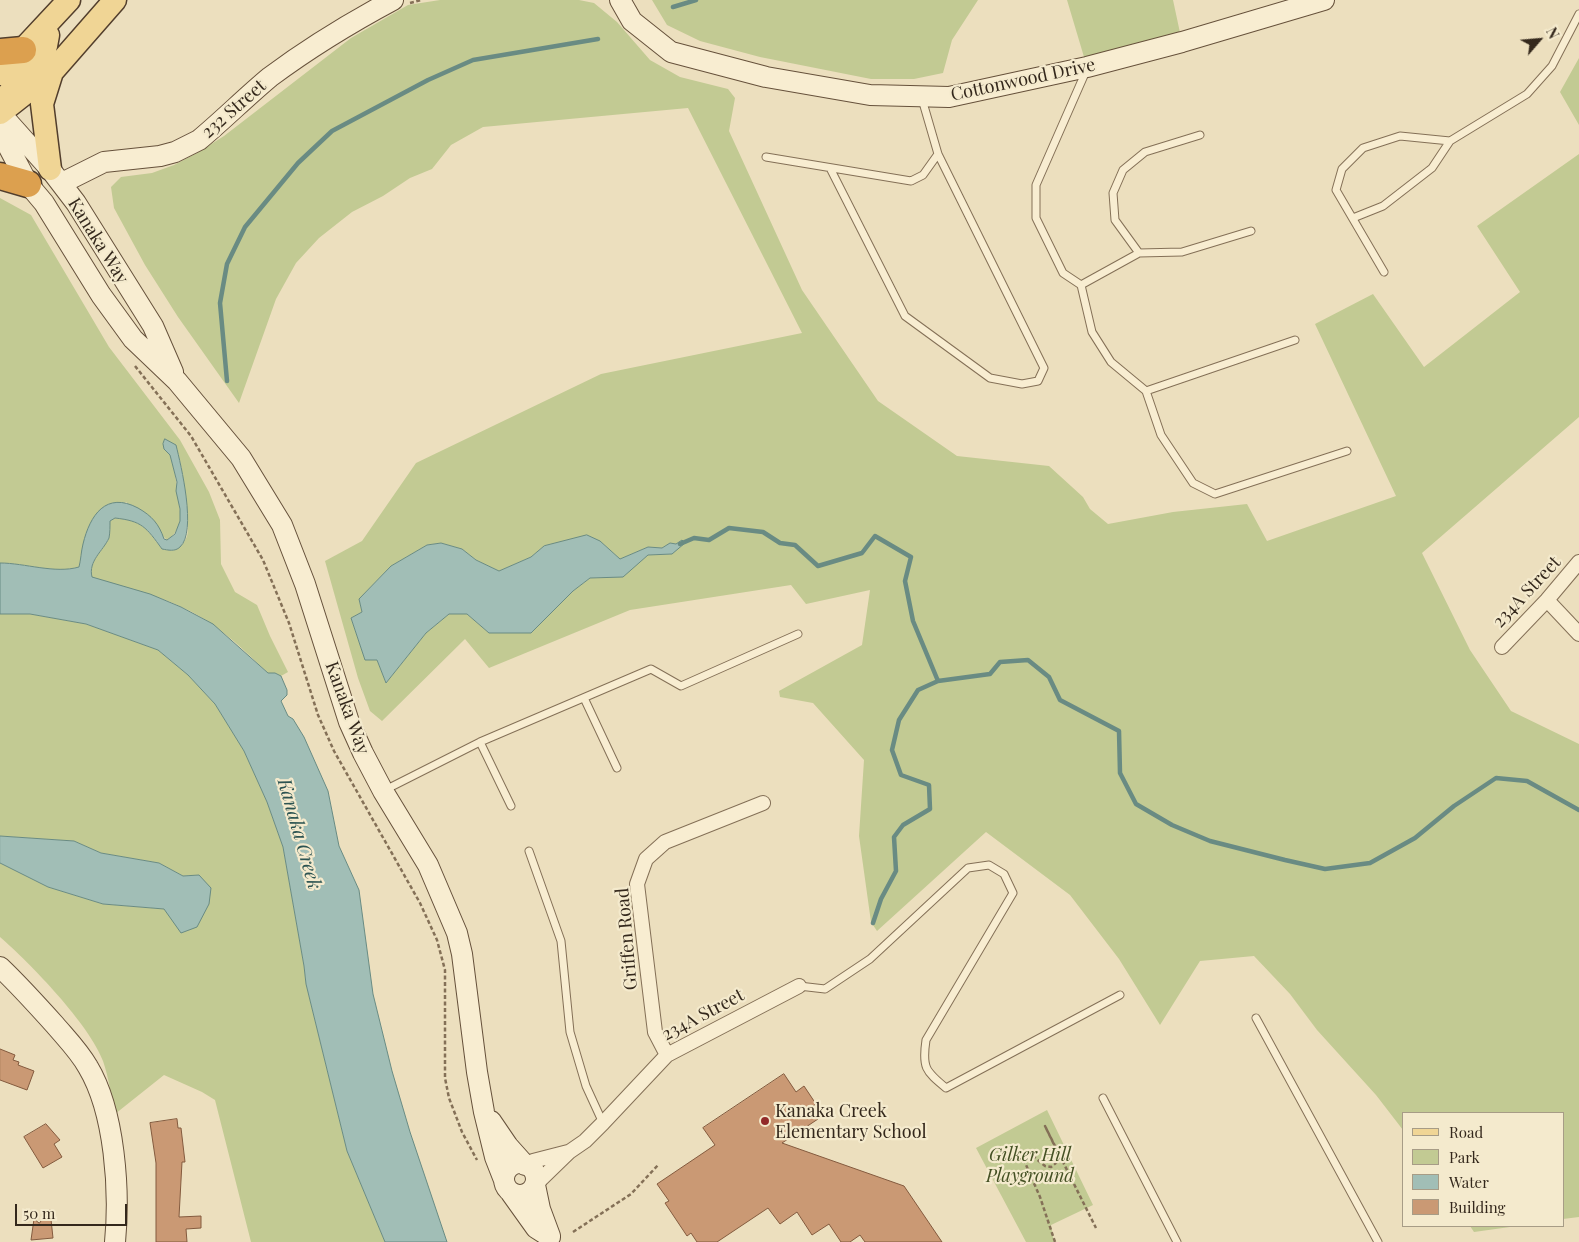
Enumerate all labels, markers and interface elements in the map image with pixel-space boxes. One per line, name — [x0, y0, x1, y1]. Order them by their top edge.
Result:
north arrow — [1514, 15, 1564, 65]
text: N — [1542, 24, 1564, 42]
street label: Cottonwood Drive — [949, 54, 1097, 106]
street label: 232 Street — [197, 75, 271, 143]
street label: Kanaka Way — [63, 194, 133, 288]
street label: 234A Street — [1488, 552, 1566, 632]
street label: Kanaka Way — [320, 659, 374, 757]
water label: Kanaka Creek — [272, 776, 326, 892]
street label: Griffen Road — [612, 887, 642, 991]
street label: 234A Street — [658, 984, 748, 1046]
place label: Kanaka Creek Elementary School — [775, 1100, 927, 1142]
legend — [1402, 1112, 1564, 1227]
marker: Kanaka Creek Elementary School — [759, 1115, 771, 1127]
text: Road — [1449, 1122, 1483, 1142]
park label: Gilker Hill Playground — [986, 1144, 1074, 1186]
text: Park — [1449, 1147, 1480, 1167]
text: Water — [1449, 1172, 1489, 1192]
scale bar — [18, 1194, 130, 1226]
text: Building — [1449, 1197, 1505, 1217]
text: 50 m — [23, 1203, 55, 1223]

